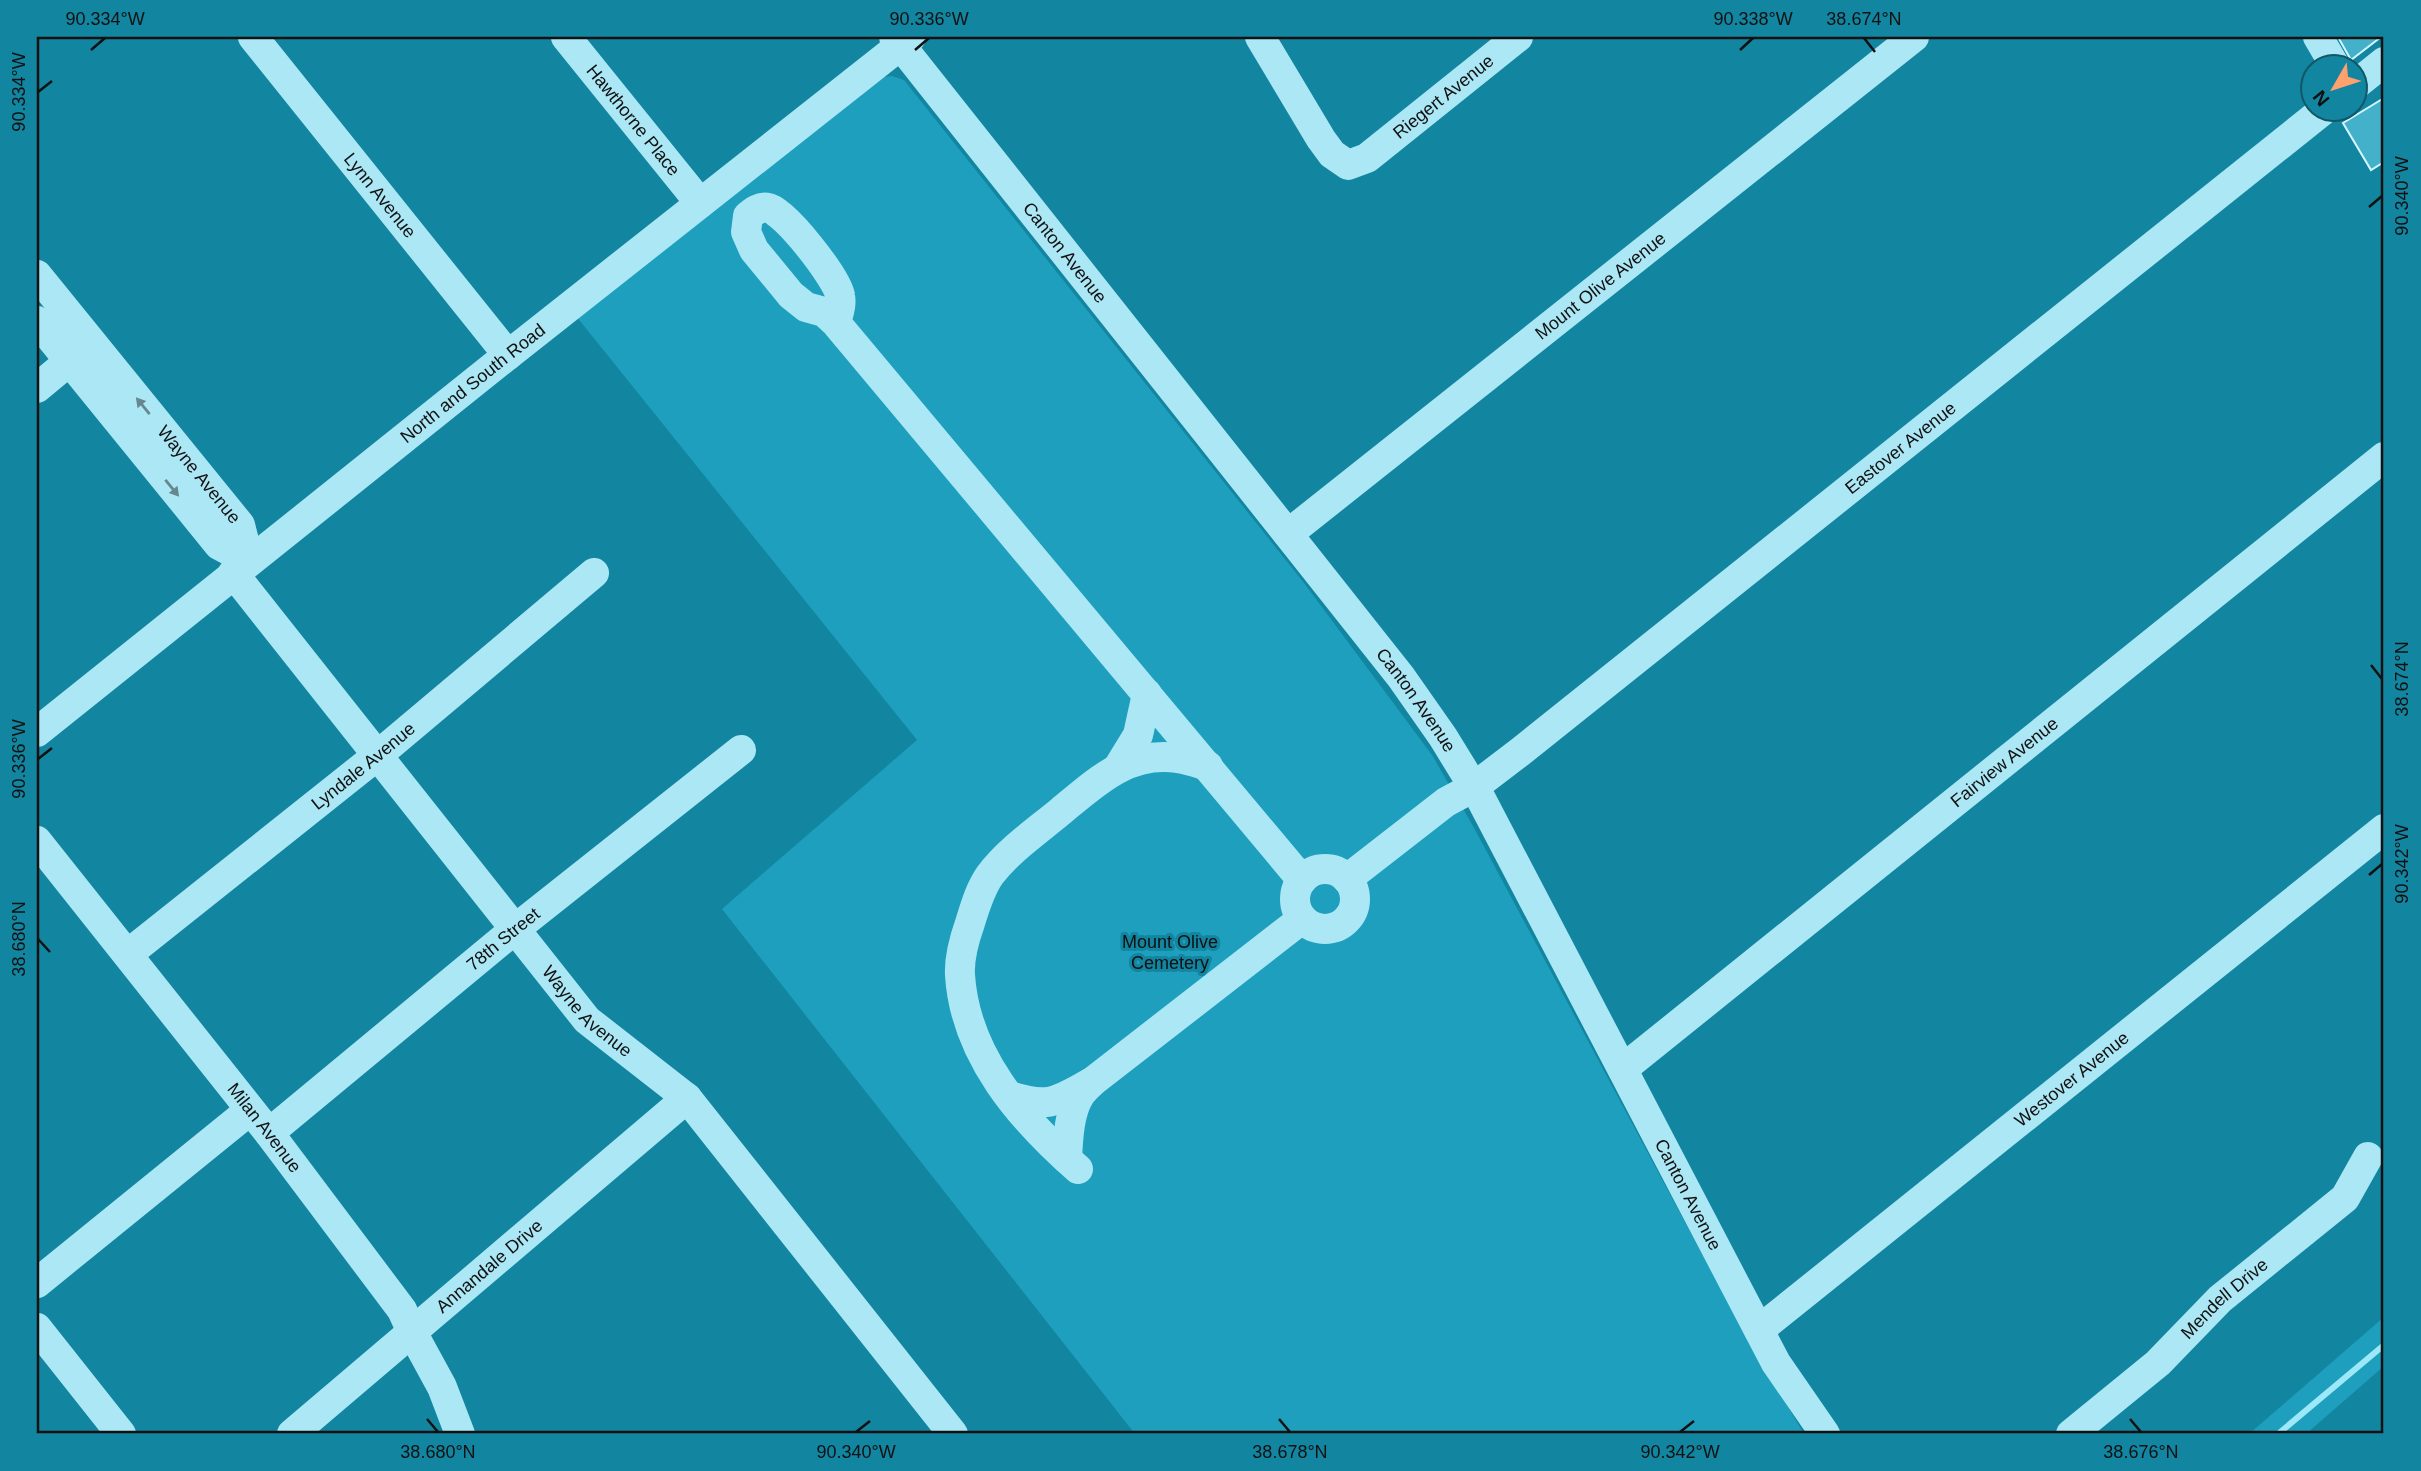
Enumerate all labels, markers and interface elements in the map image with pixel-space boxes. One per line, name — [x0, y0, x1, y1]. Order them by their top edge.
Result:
text: 90.334°W — [65, 9, 145, 29]
text: 90.336°W — [889, 9, 969, 29]
text: 90.338°W — [1713, 9, 1793, 29]
text: 38.674°N — [1826, 9, 1902, 29]
street label: Riegert Avenue — [1389, 51, 1498, 143]
text: 90.334°W — [9, 52, 29, 132]
north arrow — [2298, 52, 2368, 122]
street label: Hawthorne Place — [582, 61, 684, 180]
text: N — [2309, 86, 2334, 110]
street label: Lynn Avenue — [340, 149, 420, 242]
text: 90.340°W — [2392, 156, 2412, 236]
street label: Canton Avenue — [1019, 198, 1111, 307]
street label: Mount Olive Avenue — [1531, 228, 1670, 344]
street label: North and South Road — [396, 320, 549, 447]
one-way arrow — [136, 397, 151, 415]
street label: Eastover Avenue — [1841, 398, 1960, 498]
street label: Wayne Avenue — [153, 422, 245, 527]
one-way arrow — [165, 479, 180, 497]
text: 38.674°N — [2392, 641, 2412, 717]
street label: Canton Avenue — [1372, 644, 1460, 756]
street label: Fairview Avenue — [1947, 713, 2062, 811]
street label: Lyndale Avenue — [308, 718, 419, 814]
text: 90.336°W — [9, 719, 29, 799]
text: 90.342°W — [2392, 824, 2412, 904]
text: 38.680°N — [9, 901, 29, 977]
street label: 78th Street — [463, 904, 544, 975]
park label: Mount Olive Cemetery — [1122, 932, 1218, 973]
street label: Wayne Avenue — [538, 962, 636, 1061]
street label: Westover Avenue — [2011, 1027, 2133, 1131]
street label: Milan Avenue — [223, 1079, 305, 1177]
street label: Canton Avenue — [1651, 1136, 1725, 1254]
street label: Annandale Drive — [432, 1215, 546, 1317]
street label: Mendell Drive — [2177, 1254, 2272, 1343]
text: 38.680°N — [400, 1442, 476, 1462]
text: 90.340°W — [816, 1442, 896, 1462]
text: 38.678°N — [1252, 1442, 1328, 1462]
text: 90.342°W — [1640, 1442, 1720, 1462]
text: 38.676°N — [2103, 1442, 2179, 1462]

